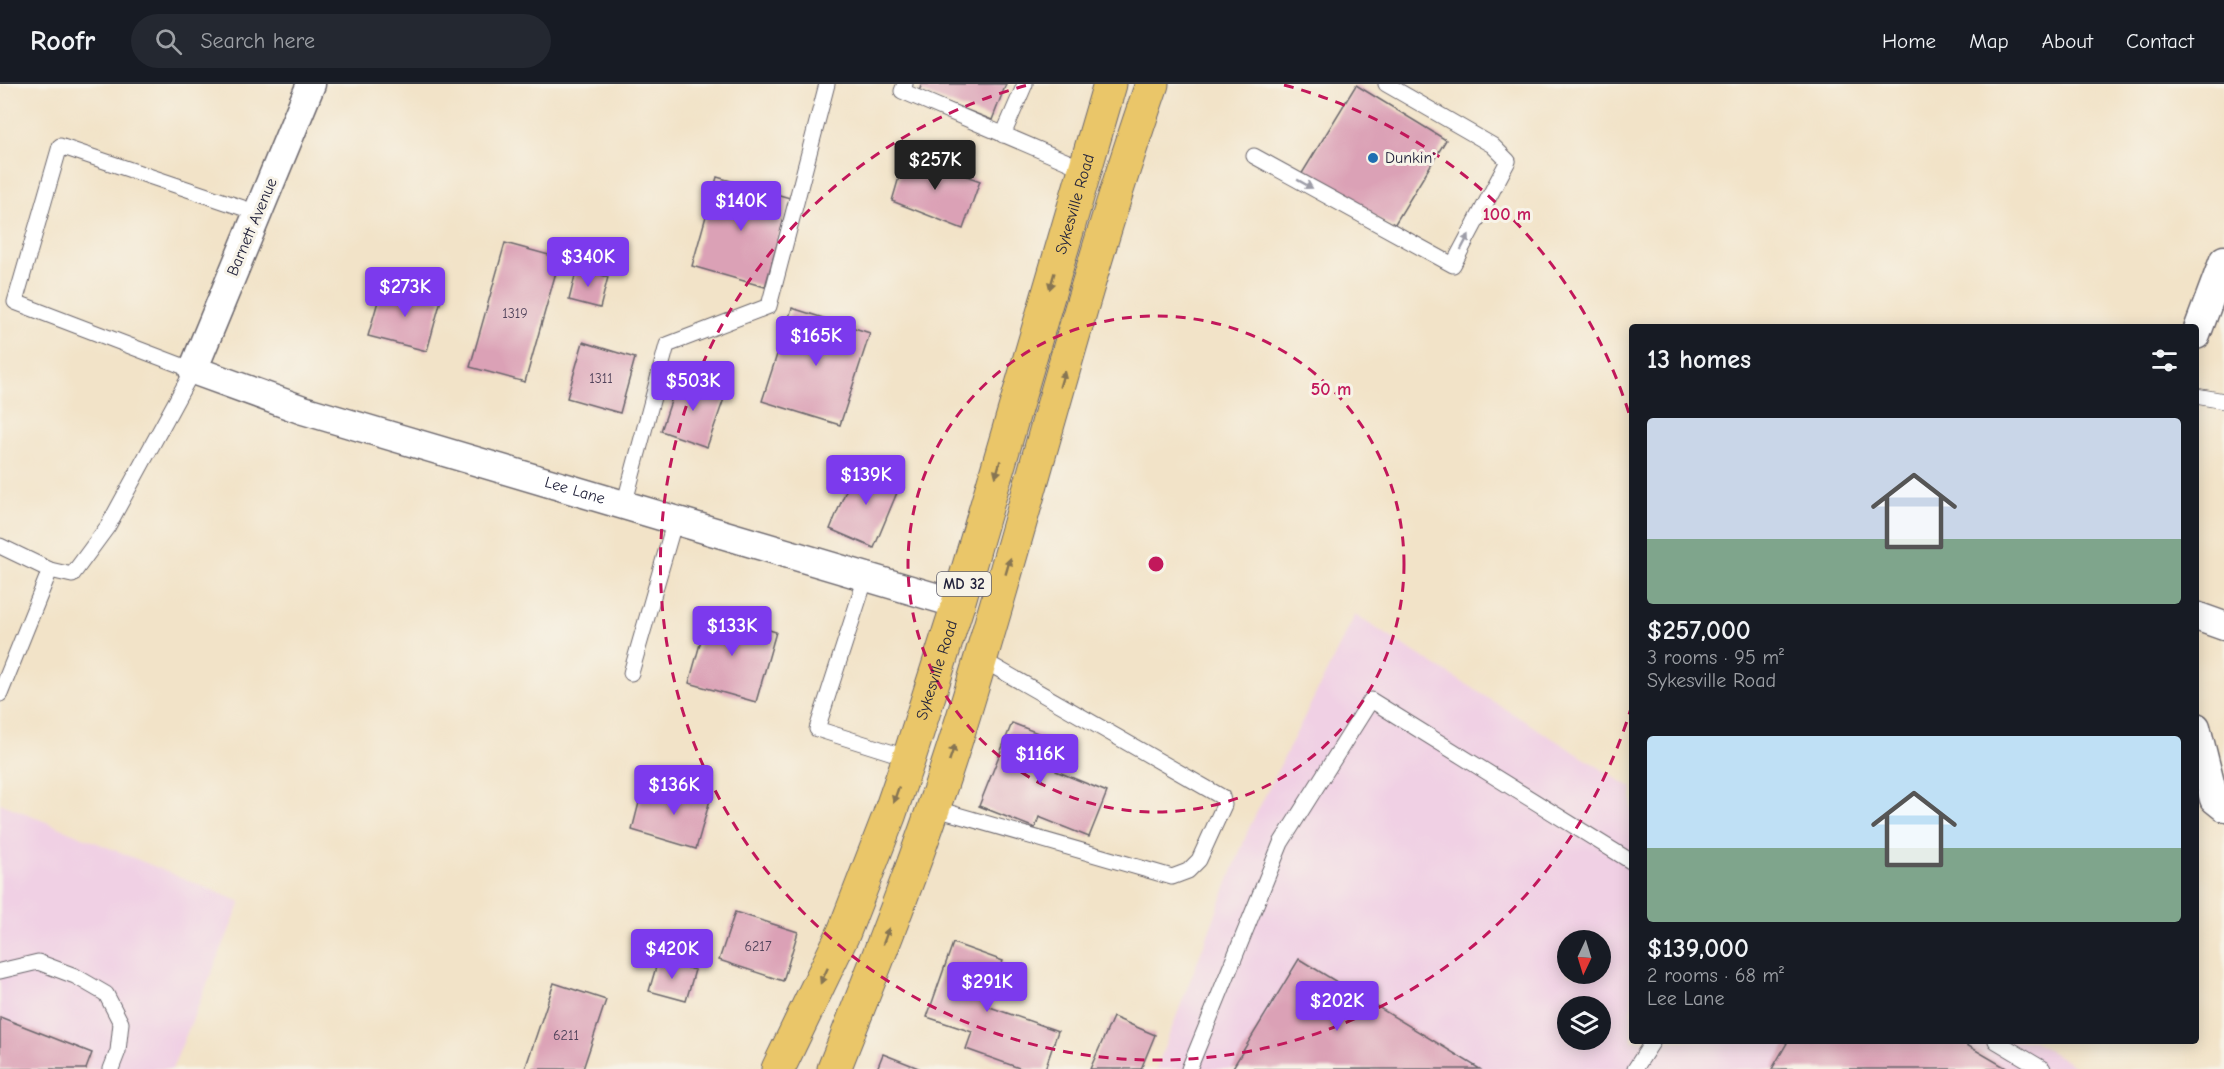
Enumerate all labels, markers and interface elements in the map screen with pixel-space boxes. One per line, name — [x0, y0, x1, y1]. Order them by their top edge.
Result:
search box — [131, 14, 551, 68]
text: Roofr — [30, 25, 95, 57]
icon: search — [152, 25, 185, 58]
text: Search here — [200, 28, 315, 54]
text: Home — [1882, 29, 1936, 53]
text: Map — [1969, 29, 2009, 53]
text: About — [2042, 29, 2093, 53]
text: Contact — [2126, 29, 2194, 53]
pin: $257K — [893, 140, 977, 191]
text: $257K — [909, 148, 961, 171]
place label: Dunkin' — [1385, 149, 1435, 167]
marker: Dunkin' — [1366, 151, 1380, 165]
street label: Sykesville Road — [1052, 152, 1098, 256]
street label: Barnett Avenue — [223, 175, 281, 279]
one-way arrow — [1297, 179, 1314, 189]
pin: $140K — [699, 181, 783, 232]
text: $140K — [715, 189, 767, 212]
text: 100 m — [1483, 204, 1531, 225]
one-way arrow — [1461, 233, 1470, 250]
pin: $340K — [546, 237, 630, 288]
text: $340K — [561, 245, 615, 268]
pin: $273K — [363, 267, 447, 318]
one-way arrow — [1047, 272, 1056, 290]
text: $273K — [379, 275, 431, 298]
house number: 1319 — [502, 305, 528, 322]
pin: $165K — [774, 316, 858, 367]
text: $165K — [790, 324, 842, 347]
icon: filters — [2148, 344, 2181, 377]
text: 13 homes — [1647, 345, 1751, 375]
pin: $503K — [651, 361, 735, 412]
text: $503K — [665, 369, 721, 392]
house number: 1311 — [589, 370, 613, 387]
one-way arrow — [1058, 370, 1067, 388]
text: 50 m — [1311, 379, 1351, 400]
pin: $139K — [824, 455, 908, 506]
icon: home — [1860, 457, 1968, 565]
one-way arrow — [993, 460, 1002, 478]
text: $139K — [840, 463, 892, 486]
street label: Lee Lane — [543, 473, 607, 508]
centre of rings — [1146, 554, 1166, 574]
one-way arrow — [1004, 557, 1013, 575]
road number: MD 32 — [937, 572, 991, 596]
pin: $133K — [690, 606, 774, 657]
text: $133K — [707, 614, 757, 637]
text: $257,000 — [1647, 616, 1751, 646]
street label: Sykesville Road — [913, 618, 961, 722]
text: 3 rooms · 95 m² — [1647, 646, 1784, 669]
text: Sykesville Road — [1647, 669, 1776, 692]
pin: $116K — [998, 734, 1082, 785]
text: $116K — [1015, 742, 1065, 765]
one-way arrow — [947, 744, 957, 762]
pin: $136K — [632, 765, 716, 816]
text: $136K — [648, 773, 700, 796]
icon: home — [1860, 775, 1968, 883]
one-way arrow — [891, 786, 901, 804]
one-way arrow — [882, 927, 892, 945]
pin: $420K — [630, 929, 714, 980]
north arrow — [1557, 930, 1611, 984]
map controls — [1557, 930, 1611, 1050]
text: $139,000 — [1647, 934, 1749, 964]
text: $420K — [645, 937, 699, 960]
house number: 6217 — [744, 938, 772, 955]
pin: $291K — [945, 962, 1029, 1013]
text: 2 rooms · 68 m² — [1647, 964, 1784, 987]
one-way arrow — [819, 967, 828, 984]
text: $291K — [961, 970, 1013, 993]
pin: $202K — [1295, 981, 1379, 1032]
text: Lee Lane — [1647, 987, 1724, 1010]
text: $202K — [1310, 989, 1364, 1012]
button: layers — [1557, 996, 1611, 1050]
house number: 6211 — [553, 1027, 579, 1044]

